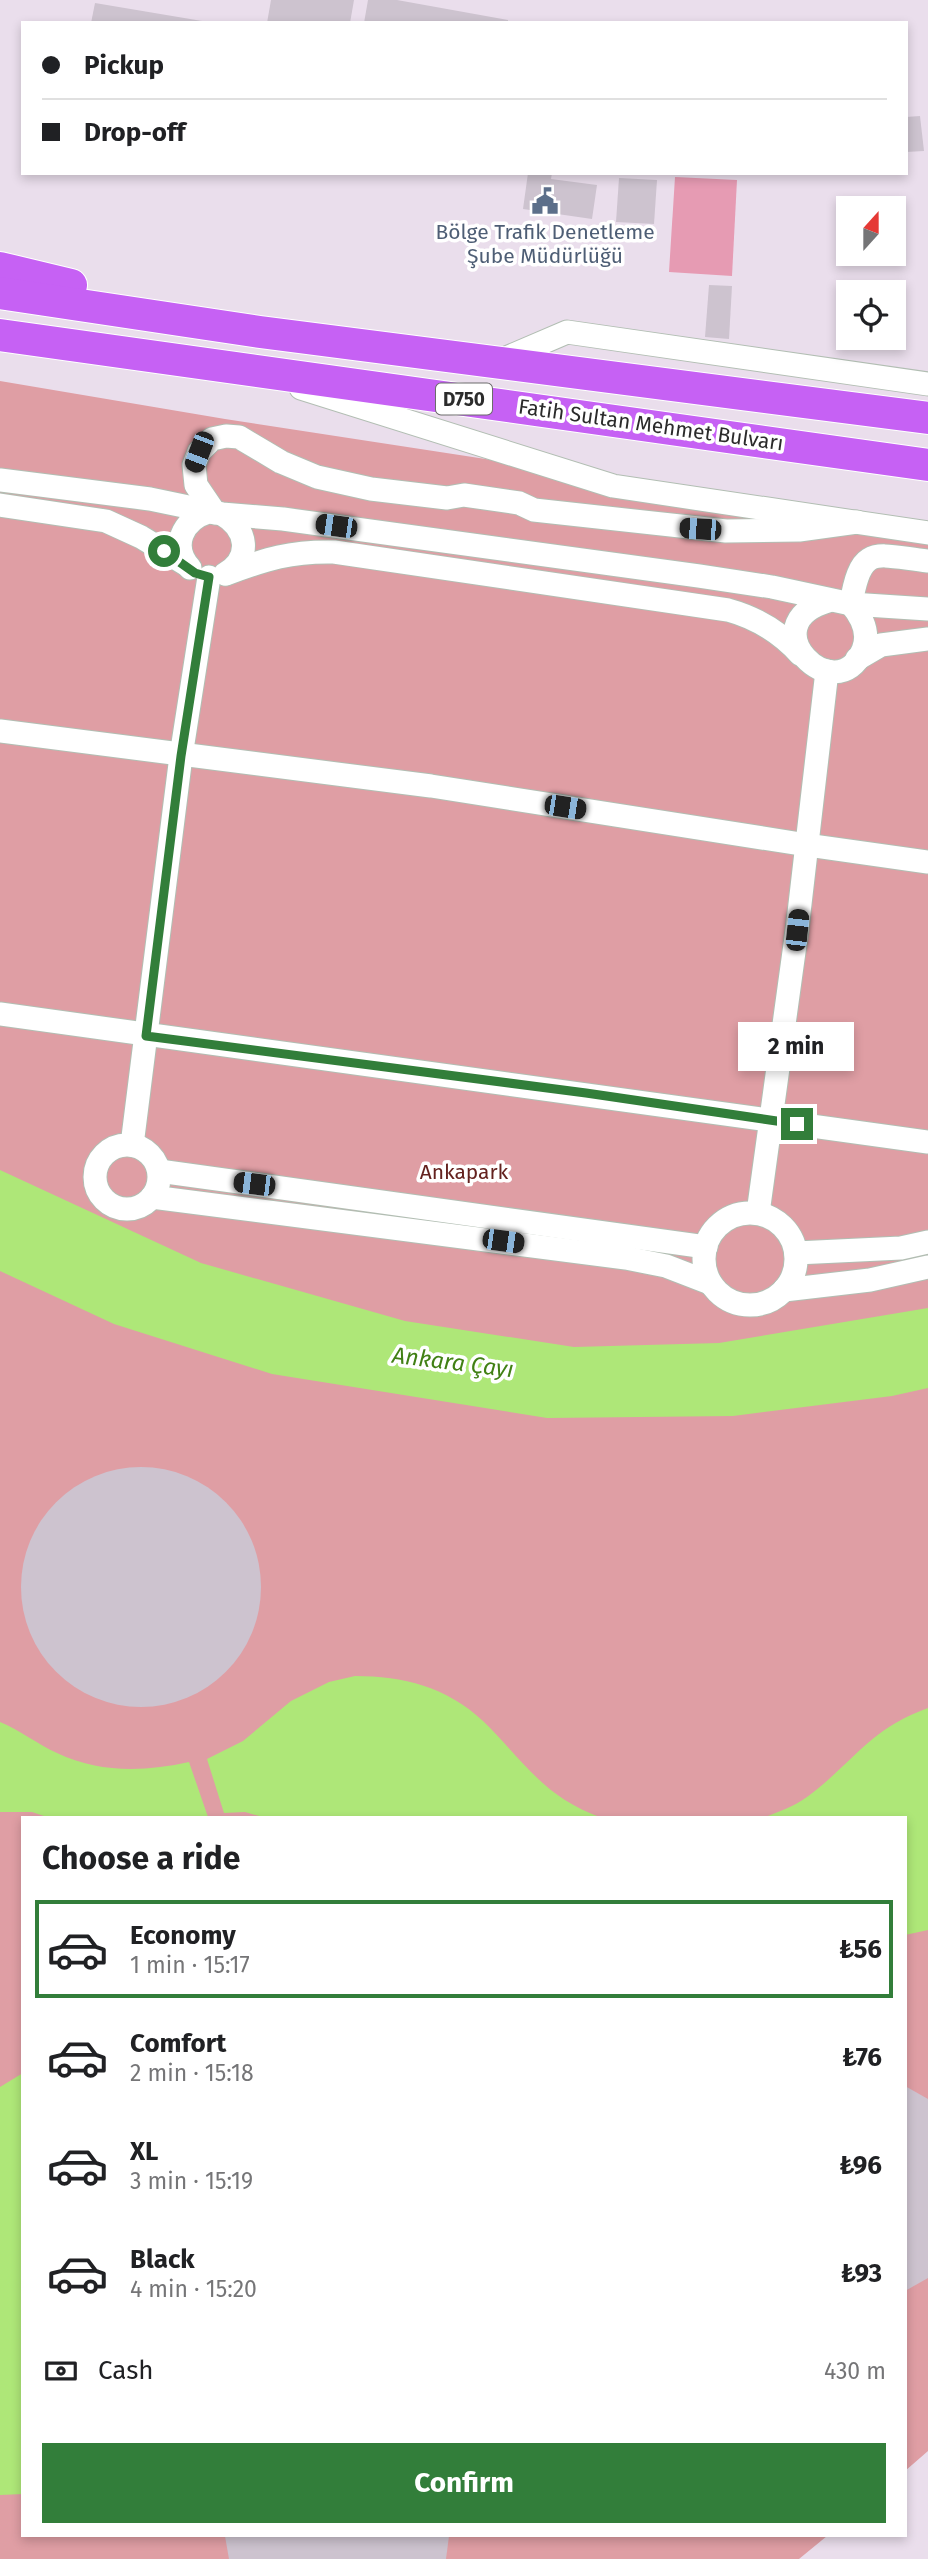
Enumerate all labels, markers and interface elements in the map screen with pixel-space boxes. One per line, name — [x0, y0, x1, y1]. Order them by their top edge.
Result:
text: Pickup — [84, 50, 164, 81]
text: Drop-off — [84, 117, 186, 148]
public building icon: Bölge Trafik Denetleme Şube Müdürlüğü — [530, 186, 560, 216]
north arrow — [836, 196, 906, 266]
map controls — [836, 196, 906, 350]
place label: Bölge Trafik Denetleme Şube Müdürlüğü — [435, 219, 655, 269]
button: locate — [836, 280, 906, 350]
road number: D750 — [436, 384, 492, 414]
street label: Fatih Sultan Mehmet Bulvarı — [517, 394, 785, 456]
car — [182, 429, 217, 475]
car — [314, 513, 359, 539]
car — [679, 517, 722, 541]
route start — [148, 535, 180, 567]
car — [543, 793, 588, 821]
car — [785, 908, 810, 952]
callout: 2 min — [739, 1023, 855, 1072]
text: 2 min — [768, 1032, 824, 1060]
route end — [781, 1108, 813, 1140]
park label: Ankapark — [420, 1159, 509, 1185]
car — [232, 1171, 277, 1197]
car — [481, 1228, 526, 1254]
water label: Ankara Çayı — [390, 1341, 515, 1383]
text: Choose a ride — [42, 1839, 240, 1877]
icon: car — [46, 1918, 109, 1981]
text: Economy — [130, 1920, 236, 1951]
text: ₺56 — [839, 1934, 882, 1965]
text: 1 min · 15:17 — [130, 1951, 250, 1979]
icon: car — [46, 2026, 109, 2089]
text: Comfort — [130, 2028, 226, 2059]
text: ₺76 — [842, 2042, 882, 2073]
text: 2 min · 15:18 — [130, 2059, 254, 2087]
icon: car — [46, 2134, 109, 2197]
text: XL — [130, 2136, 158, 2167]
text: ₺96 — [839, 2150, 882, 2181]
text: 3 min · 15:19 — [130, 2167, 253, 2195]
icon: car — [46, 2242, 109, 2305]
text: Black — [130, 2244, 195, 2275]
text: ₺93 — [841, 2258, 882, 2289]
text: 4 min · 15:20 — [130, 2275, 257, 2303]
icon: cash — [42, 2352, 80, 2390]
text: Cash — [98, 2355, 154, 2386]
text: 430 m — [824, 2357, 886, 2385]
button: Confirm — [42, 2443, 886, 2523]

